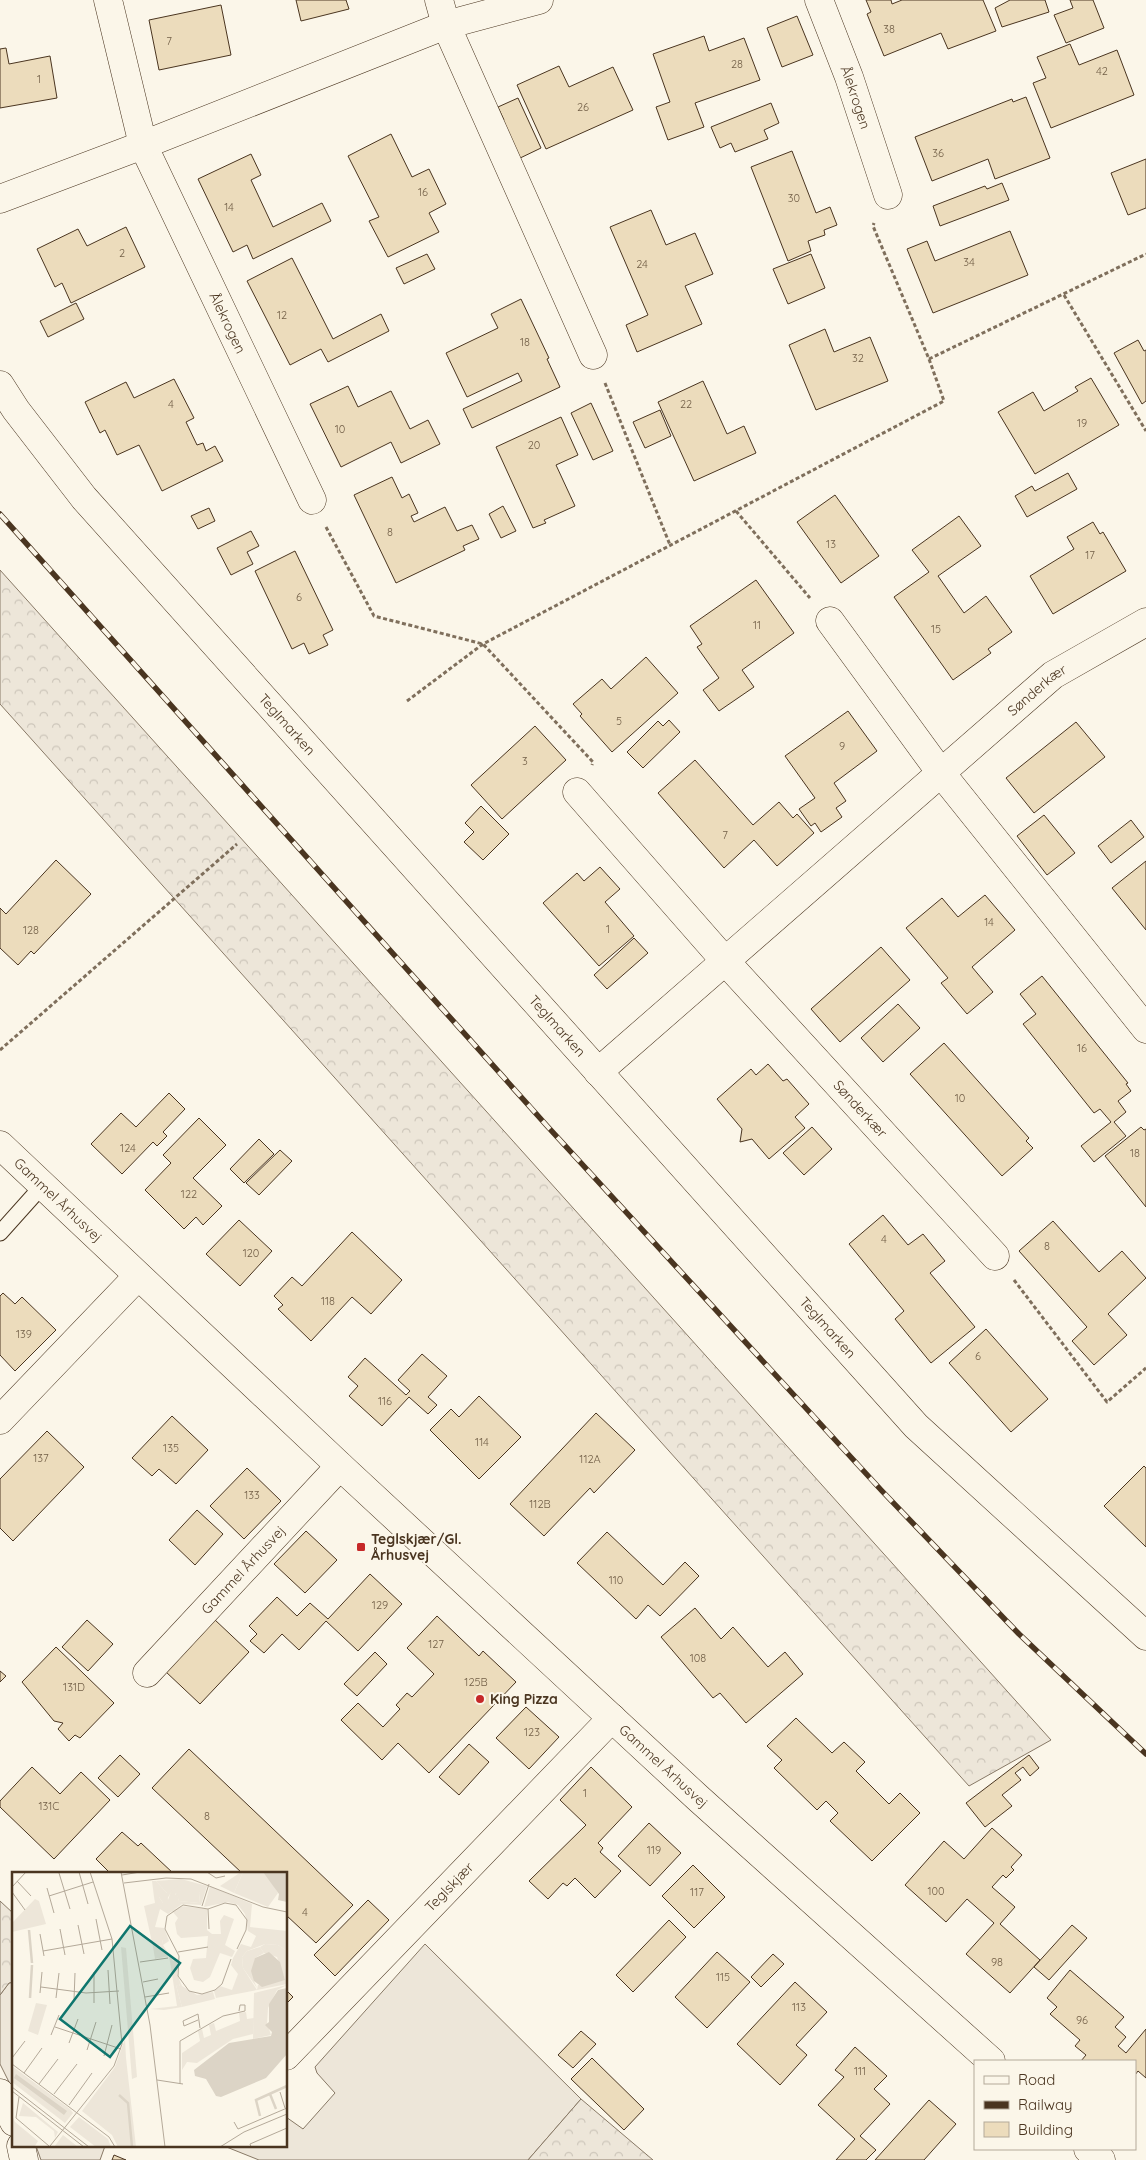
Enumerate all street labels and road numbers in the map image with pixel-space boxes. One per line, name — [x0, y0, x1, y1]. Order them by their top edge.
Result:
street label: Ålekrogen — [836, 63, 875, 131]
street label: Ålekrogen — [205, 289, 250, 356]
street label: Sønderkær — [1004, 660, 1070, 720]
street label: Teglmarken — [255, 690, 319, 759]
street label: Teglmarken — [525, 992, 590, 1060]
street label: Sønderkær — [829, 1076, 892, 1142]
street label: Gammel Århusvej — [10, 1154, 106, 1246]
street label: Teglmarken — [795, 1293, 860, 1362]
street label: Gammel Århusvej — [197, 1522, 289, 1618]
street label: Gammel Århusvej — [615, 1720, 712, 1812]
street label: Teglskjær — [421, 1858, 478, 1916]

